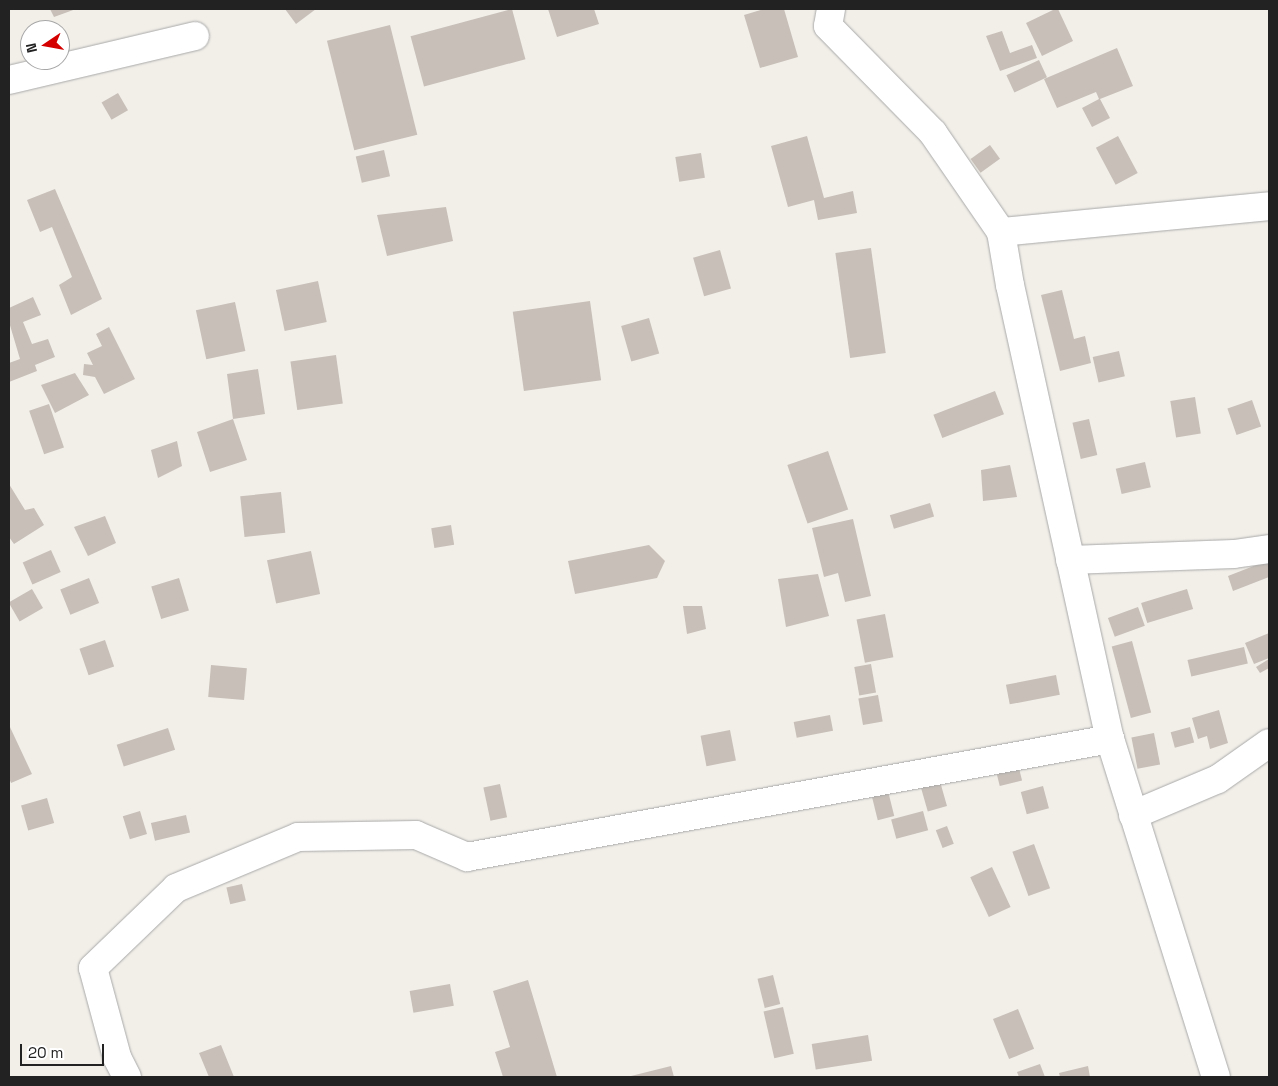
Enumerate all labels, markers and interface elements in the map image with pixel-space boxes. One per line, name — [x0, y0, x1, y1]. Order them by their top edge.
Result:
north arrow — [20, 20, 70, 70]
text: N — [22, 41, 41, 54]
scale bar — [22, 1034, 106, 1066]
text: 20 m — [28, 1043, 63, 1062]

